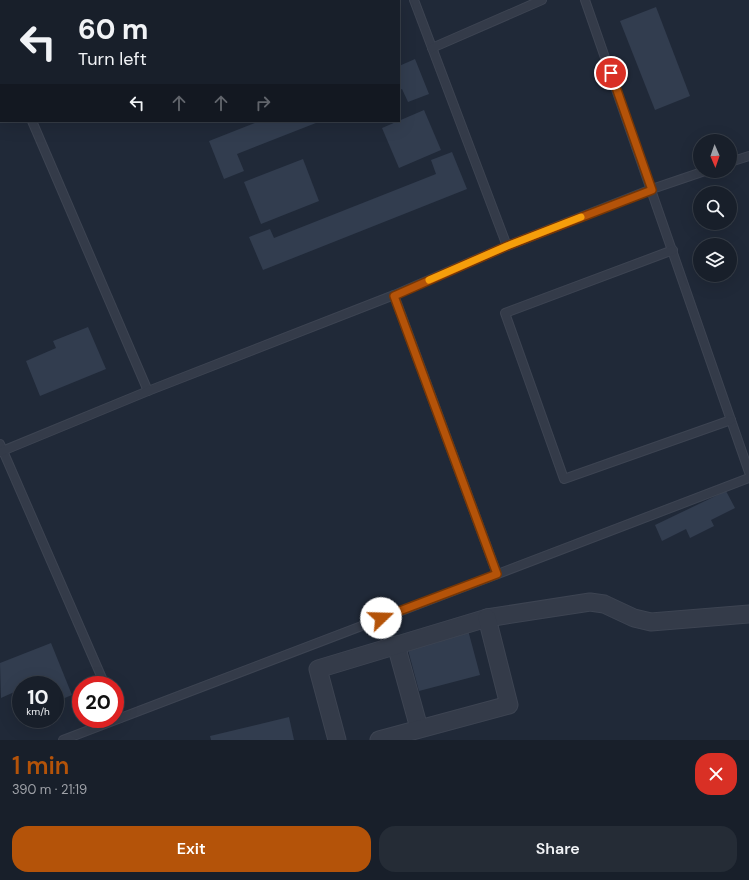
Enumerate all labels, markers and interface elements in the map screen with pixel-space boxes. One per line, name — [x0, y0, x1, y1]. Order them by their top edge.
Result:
text: 60 m — [78, 11, 148, 48]
icon: left — [12, 16, 64, 68]
text: Turn left — [78, 47, 147, 71]
pin — [594, 56, 628, 90]
icon: arrive — [600, 62, 622, 84]
icon: left — [126, 92, 148, 114]
icon: ahead — [168, 92, 190, 114]
icon: ahead — [210, 92, 232, 114]
icon: right — [252, 92, 274, 114]
north arrow — [693, 134, 737, 178]
map controls — [693, 134, 737, 282]
button: search — [693, 186, 737, 230]
button: layers — [693, 238, 737, 282]
position arrow — [360, 597, 402, 639]
speed limit sign: 20 — [72, 676, 124, 728]
text: 10 — [27, 684, 49, 710]
text: km/h — [26, 705, 50, 718]
text: 1 min — [12, 750, 69, 781]
button: close — [695, 753, 737, 795]
text: 390 m · 21:19 — [12, 781, 87, 798]
button: Exit — [12, 826, 371, 872]
button: Share — [379, 826, 737, 872]

